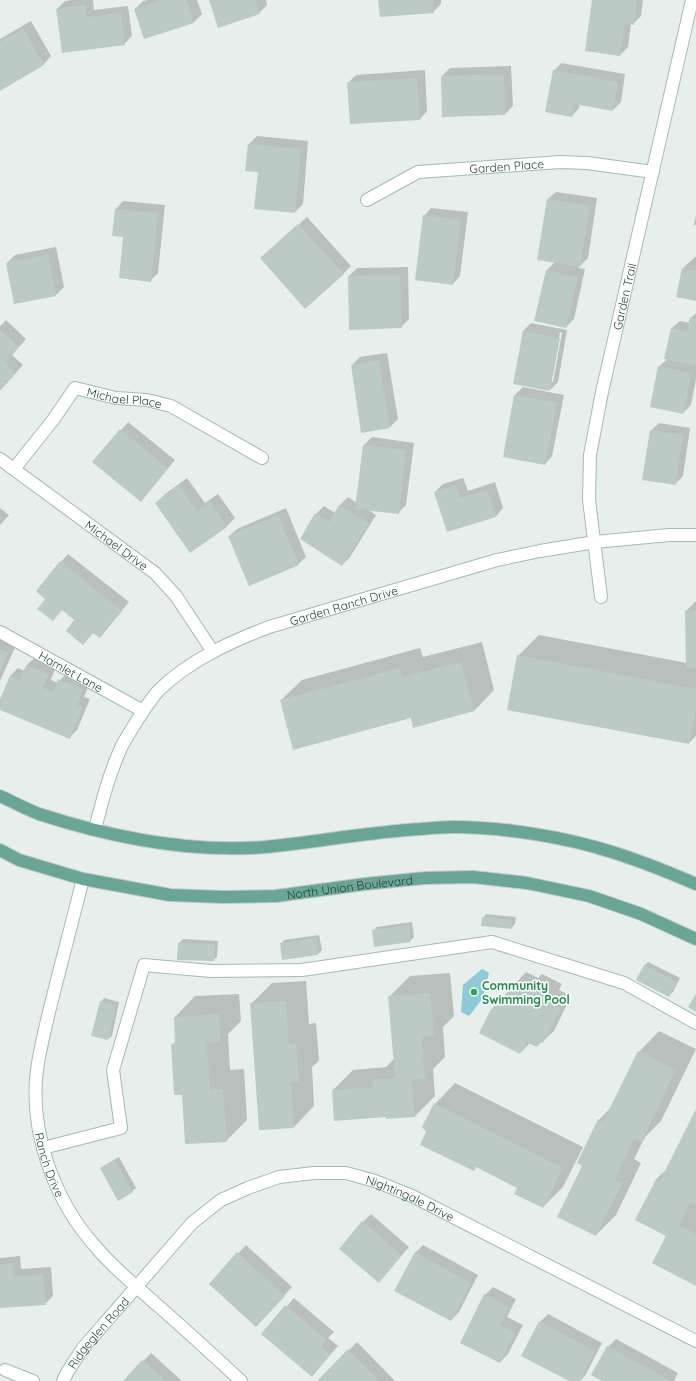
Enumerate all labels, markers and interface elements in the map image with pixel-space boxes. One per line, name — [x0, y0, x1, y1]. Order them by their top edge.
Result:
street label: Garden Place — [469, 156, 545, 176]
street label: Garden Trail — [609, 262, 639, 331]
street label: Michael Place — [85, 384, 164, 411]
street label: Michael Drive — [82, 517, 151, 573]
street label: Garden Ranch Drive — [288, 582, 400, 628]
street label: Hamlet Lane — [36, 647, 106, 695]
street label: North Union Boulevard — [286, 872, 413, 902]
place label: Community Swimming Pool — [482, 978, 570, 1007]
marker: Community Swimming Pool — [469, 987, 479, 997]
street label: Ranch Drive — [32, 1131, 68, 1200]
street label: Nightingale Drive — [364, 1171, 457, 1224]
street label: Ridgeglen Road — [64, 1293, 132, 1371]

